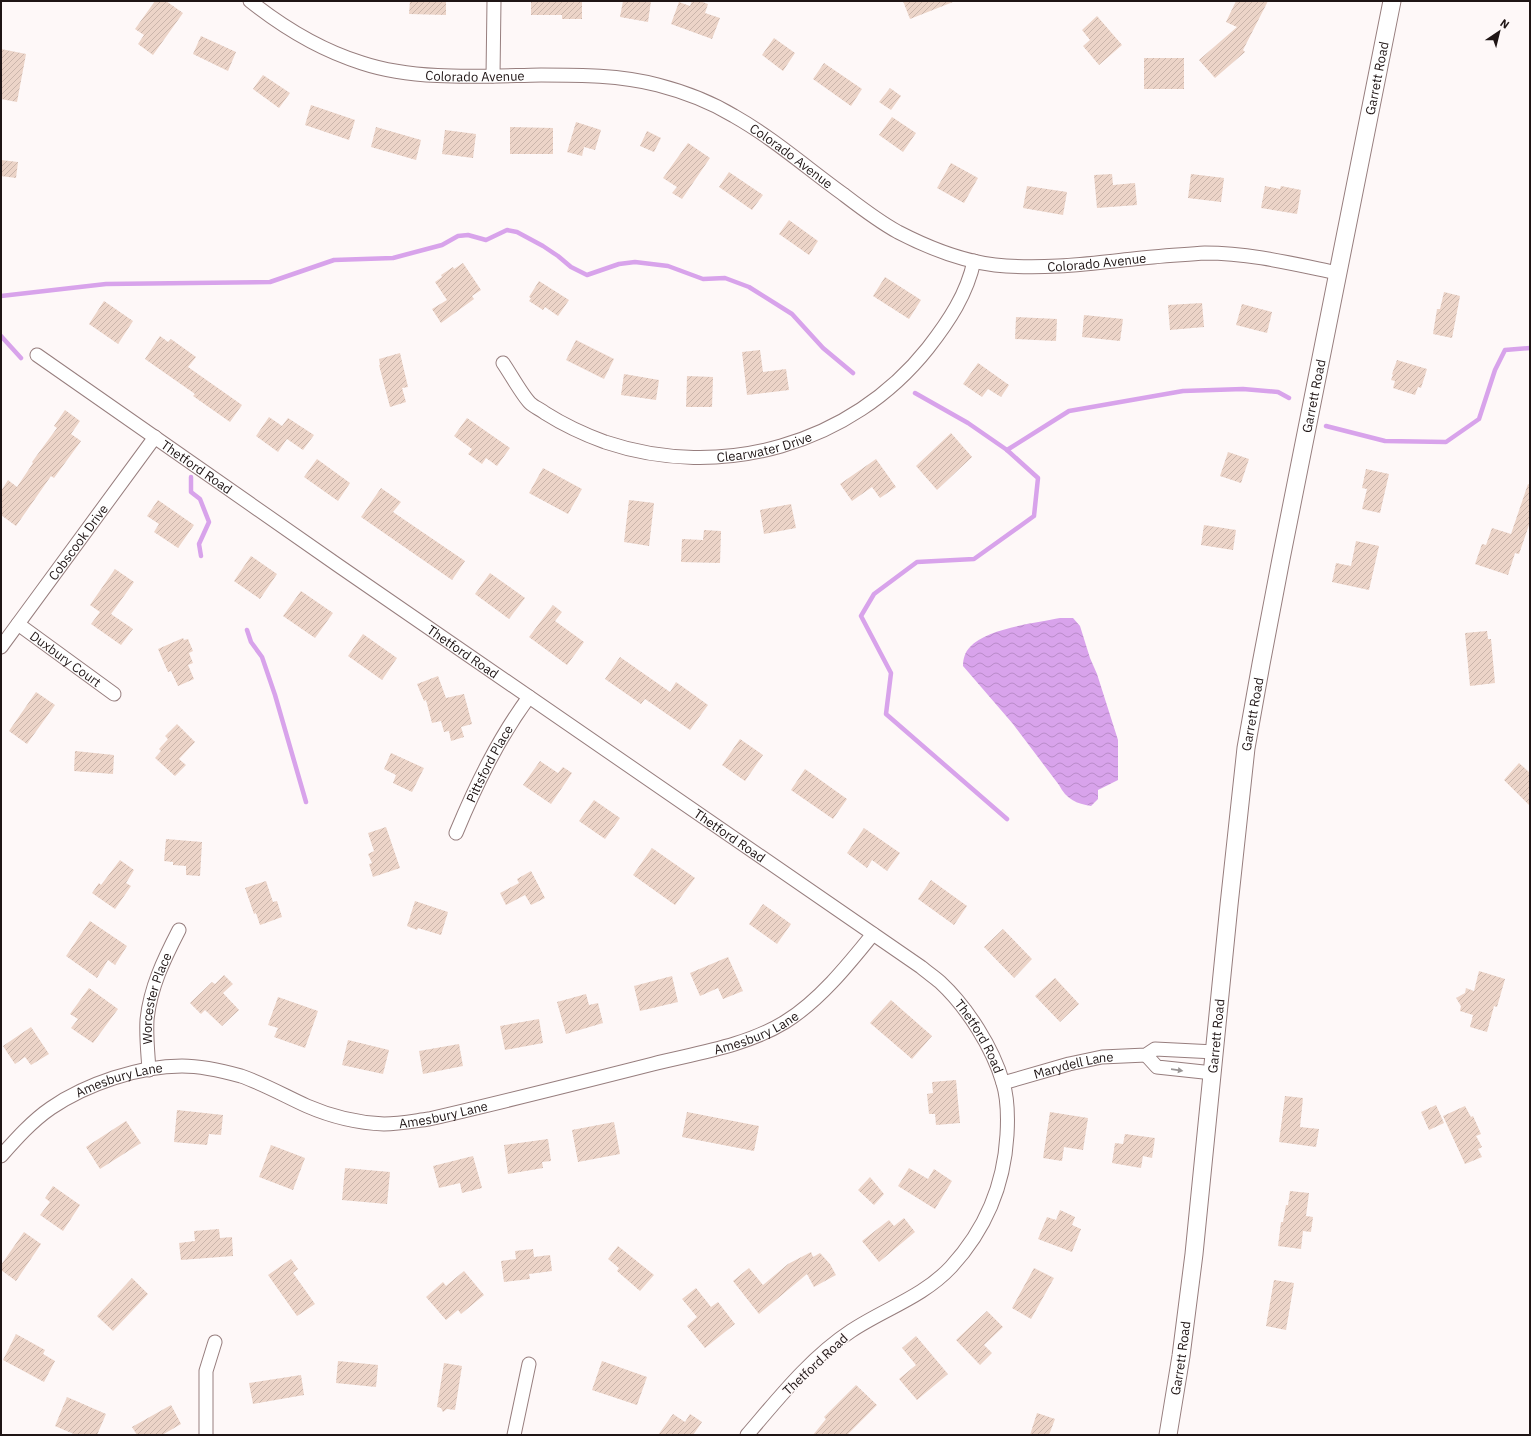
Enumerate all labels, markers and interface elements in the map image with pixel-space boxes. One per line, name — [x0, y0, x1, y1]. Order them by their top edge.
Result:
north arrow — [1479, 12, 1519, 52]
text: N — [1497, 16, 1512, 32]
street label: Garrett Road — [1362, 40, 1393, 117]
street label: Colorado Avenue — [425, 67, 525, 85]
street label: Colorado Avenue — [746, 120, 836, 193]
street label: Colorado Avenue — [1047, 250, 1147, 276]
street label: Garrett Road — [1298, 358, 1330, 434]
street label: Clearwater Drive — [716, 428, 814, 466]
street label: Thetford Road — [158, 436, 235, 498]
street label: Cobscook Drive — [45, 501, 112, 584]
street label: Thetford Road — [424, 621, 502, 682]
street label: Duxbury Court — [26, 627, 104, 691]
street label: Garrett Road — [1238, 676, 1267, 752]
street label: Pittsford Place — [462, 722, 517, 805]
street label: Thetford Road — [690, 805, 769, 866]
street label: Worcester Place — [139, 950, 176, 1045]
street label: Thetford Road — [951, 996, 1007, 1076]
street label: Garrett Road — [1204, 998, 1229, 1074]
street label: Amesbury Lane — [712, 1007, 802, 1058]
street label: Marydell Lane — [1032, 1048, 1114, 1083]
street label: Amesbury Lane — [73, 1059, 164, 1101]
one-way arrow — [1171, 1067, 1183, 1073]
street label: Amesbury Lane — [398, 1097, 489, 1132]
street label: Garrett Road — [1167, 1320, 1194, 1396]
street label: Thetford Road — [779, 1330, 852, 1399]

